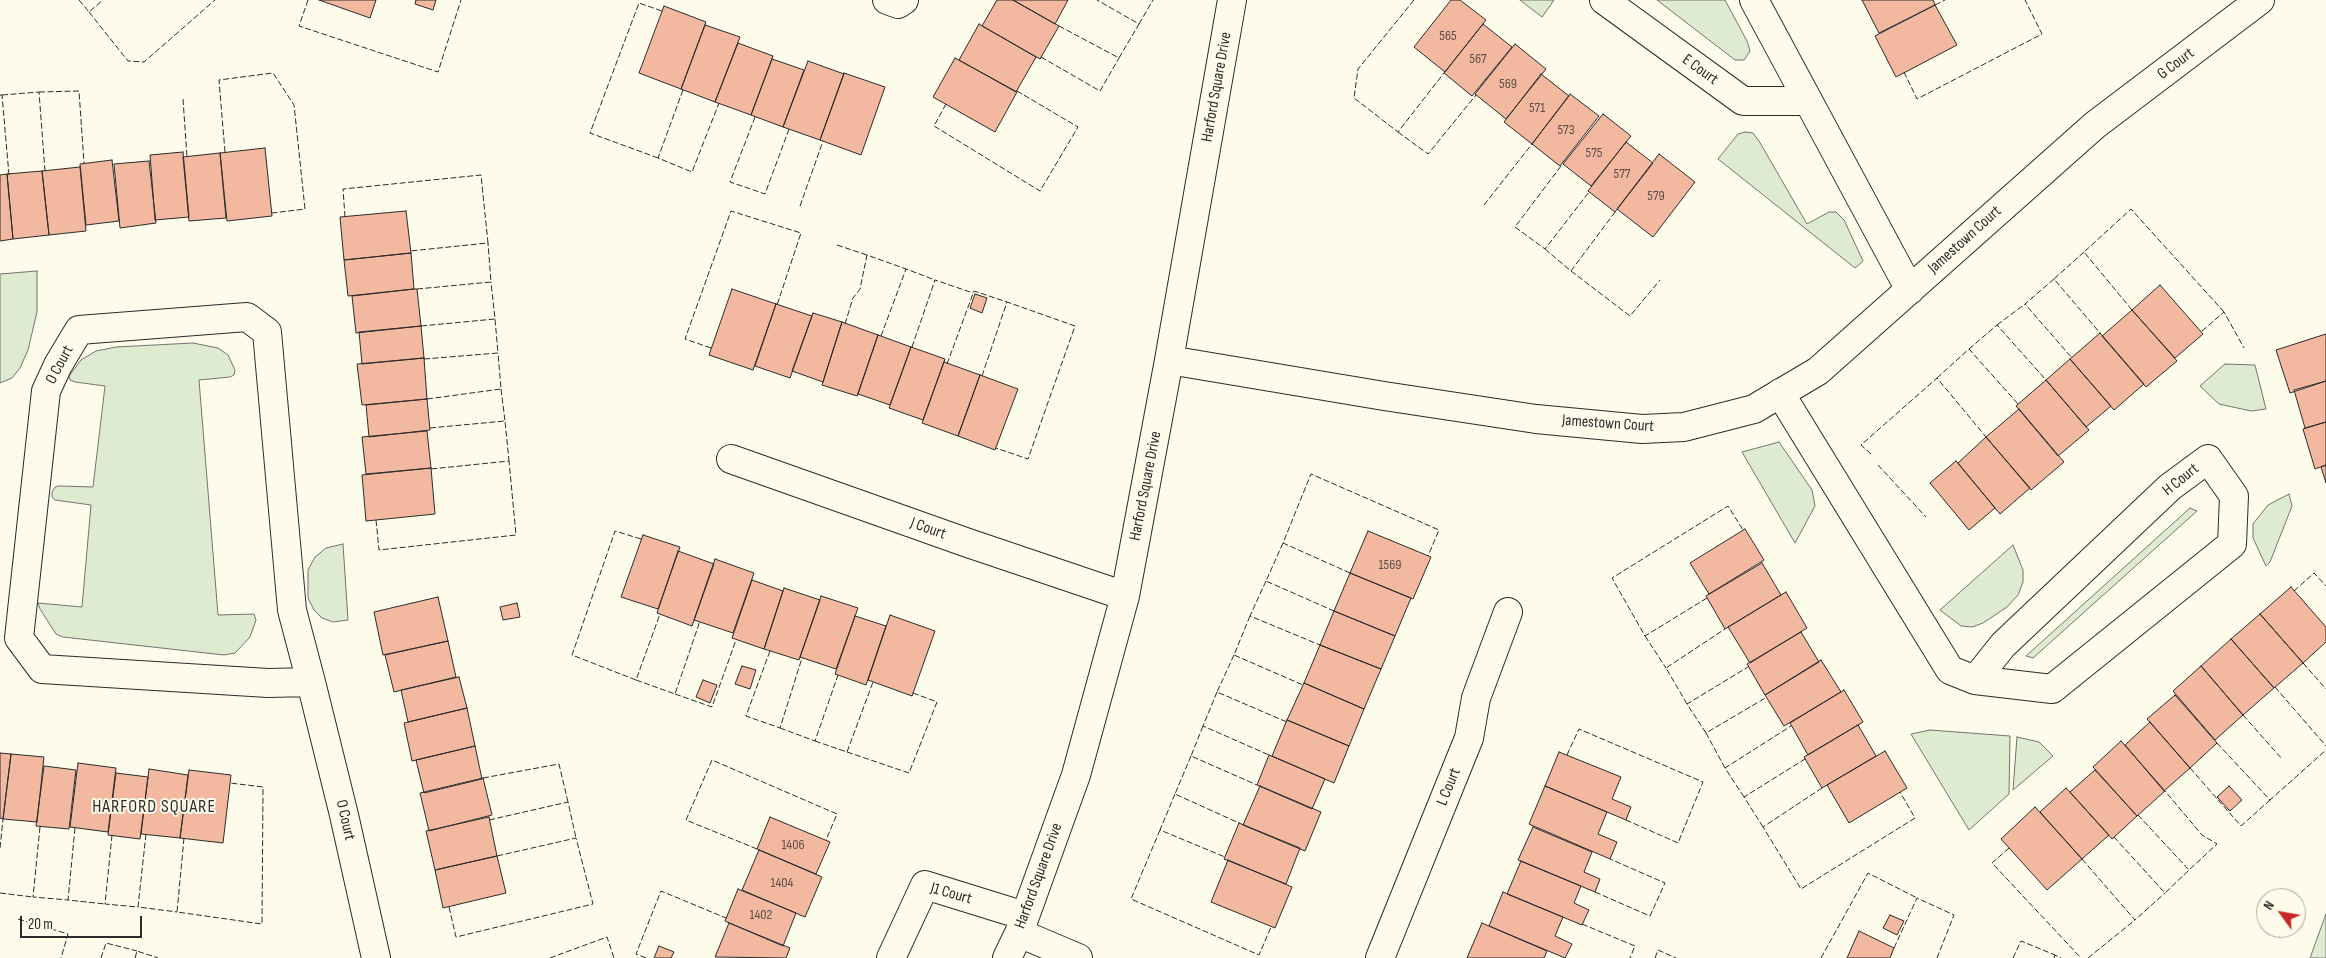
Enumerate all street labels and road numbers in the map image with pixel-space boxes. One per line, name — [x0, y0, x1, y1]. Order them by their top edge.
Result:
street label: Harford Square Drive — [1198, 31, 1236, 143]
street label: G Court — [2154, 44, 2198, 84]
street label: E Court — [1678, 51, 1722, 89]
street label: Jamestown Court — [1924, 202, 2006, 278]
street label: O Court — [42, 342, 78, 388]
street label: Jamestown Court — [1561, 411, 1655, 437]
street label: Harford Square Drive — [1126, 430, 1166, 542]
street label: H Court — [2159, 460, 2203, 500]
street label: J Court — [908, 514, 948, 544]
street label: L Court — [1433, 765, 1465, 809]
street label: O Court — [331, 798, 359, 842]
street label: Harford Square Drive — [1011, 820, 1067, 932]
street label: J1 Court — [928, 879, 974, 909]

